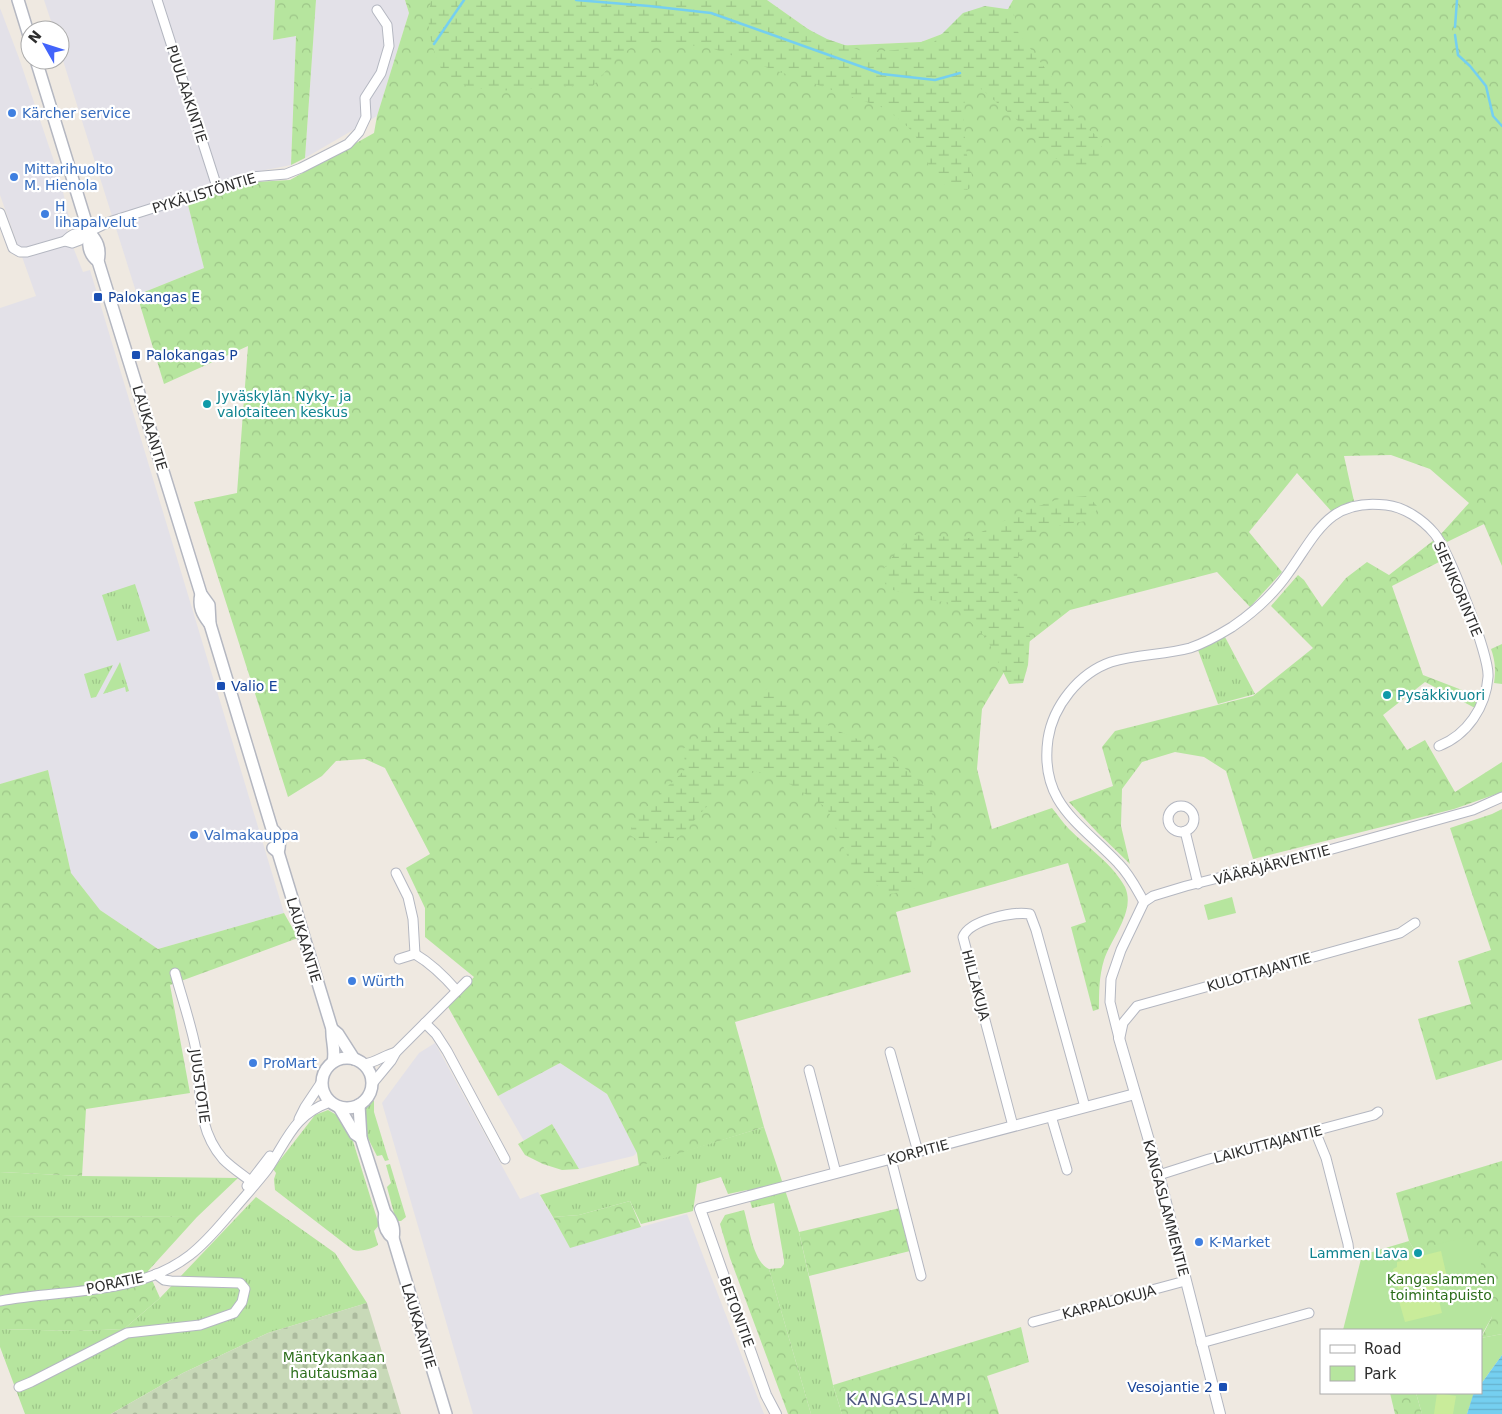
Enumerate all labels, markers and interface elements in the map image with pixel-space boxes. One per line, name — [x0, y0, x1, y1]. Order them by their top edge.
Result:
north arrow — [20, 20, 70, 70]
text: N — [25, 27, 45, 46]
street label: PUULAAKINTIE — [164, 43, 210, 145]
place label: Kärcher service — [22, 105, 131, 121]
marker: Kärcher service — [6, 107, 18, 119]
place label: Mittarihuolto M. Hienola — [24, 161, 113, 193]
street label: PYKÄLISTÖNTIE — [150, 169, 258, 216]
marker: Mittarihuolto M. Hienola — [8, 171, 20, 183]
place label: H lihapalvelut — [55, 198, 137, 230]
marker: H lihapalvelut — [39, 208, 51, 220]
place label: Palokangas E — [108, 289, 200, 305]
marker: Palokangas E — [92, 291, 104, 303]
place label: Palokangas P — [146, 347, 238, 363]
marker: Palokangas P — [130, 349, 142, 361]
street label: LAUKAANTIE — [129, 383, 171, 473]
place label: Jyväskylän Nyky- ja valotaiteen keskus — [216, 388, 352, 420]
marker: Jyväskylän Nyky- ja valotaiteen keskus — [201, 398, 213, 410]
street label: SIENIKORINTIE — [1431, 539, 1485, 639]
place label: Valio E — [231, 678, 278, 694]
marker: Valio E — [215, 680, 227, 692]
place label: Pysäkkivuori — [1397, 687, 1485, 703]
marker: Pysäkkivuori — [1381, 689, 1393, 701]
place label: Valmakauppa — [204, 827, 299, 843]
marker: Valmakauppa — [188, 829, 200, 841]
street label: VÄÄRÄJÄRVENTIE — [1212, 841, 1332, 888]
street label: LAUKAANTIE — [283, 895, 325, 985]
street label: HILLAKUJA — [959, 948, 993, 1023]
street label: KULOTTAJANTIE — [1205, 949, 1313, 995]
place label: Würth — [362, 973, 404, 989]
marker: Würth — [346, 975, 358, 987]
street label: JUUSTOTIE — [187, 1047, 213, 1124]
place label: ProMart — [263, 1055, 318, 1071]
marker: ProMart — [247, 1057, 259, 1069]
street label: LAIKUTTAJANTIE — [1212, 1122, 1324, 1166]
street label: KORPITIE — [885, 1136, 951, 1168]
street label: KANGASLAMMENTIE — [1140, 1138, 1192, 1278]
place label: K-Market — [1209, 1234, 1270, 1250]
marker: K-Market — [1193, 1236, 1205, 1248]
place label: Lammen Lava — [1309, 1245, 1408, 1261]
marker: Lammen Lava — [1412, 1247, 1424, 1259]
street label: PORATIE — [85, 1269, 145, 1297]
park label: Kangaslammen toimintapuisto — [1387, 1271, 1495, 1303]
street label: BETONITIE — [717, 1274, 757, 1350]
street label: LAUKAANTIE — [398, 1281, 440, 1371]
street label: KARPALOKUJA — [1060, 1282, 1158, 1322]
legend — [1320, 1329, 1482, 1394]
text: Road — [1364, 1340, 1402, 1358]
park label: Mäntykankaan hautausmaa — [283, 1349, 385, 1381]
text: Park — [1364, 1365, 1397, 1383]
place label: Vesojantie 2 — [1127, 1379, 1213, 1395]
marker: Vesojantie 2 — [1217, 1381, 1229, 1393]
district label: KANGASLAMPI — [846, 1390, 972, 1409]

